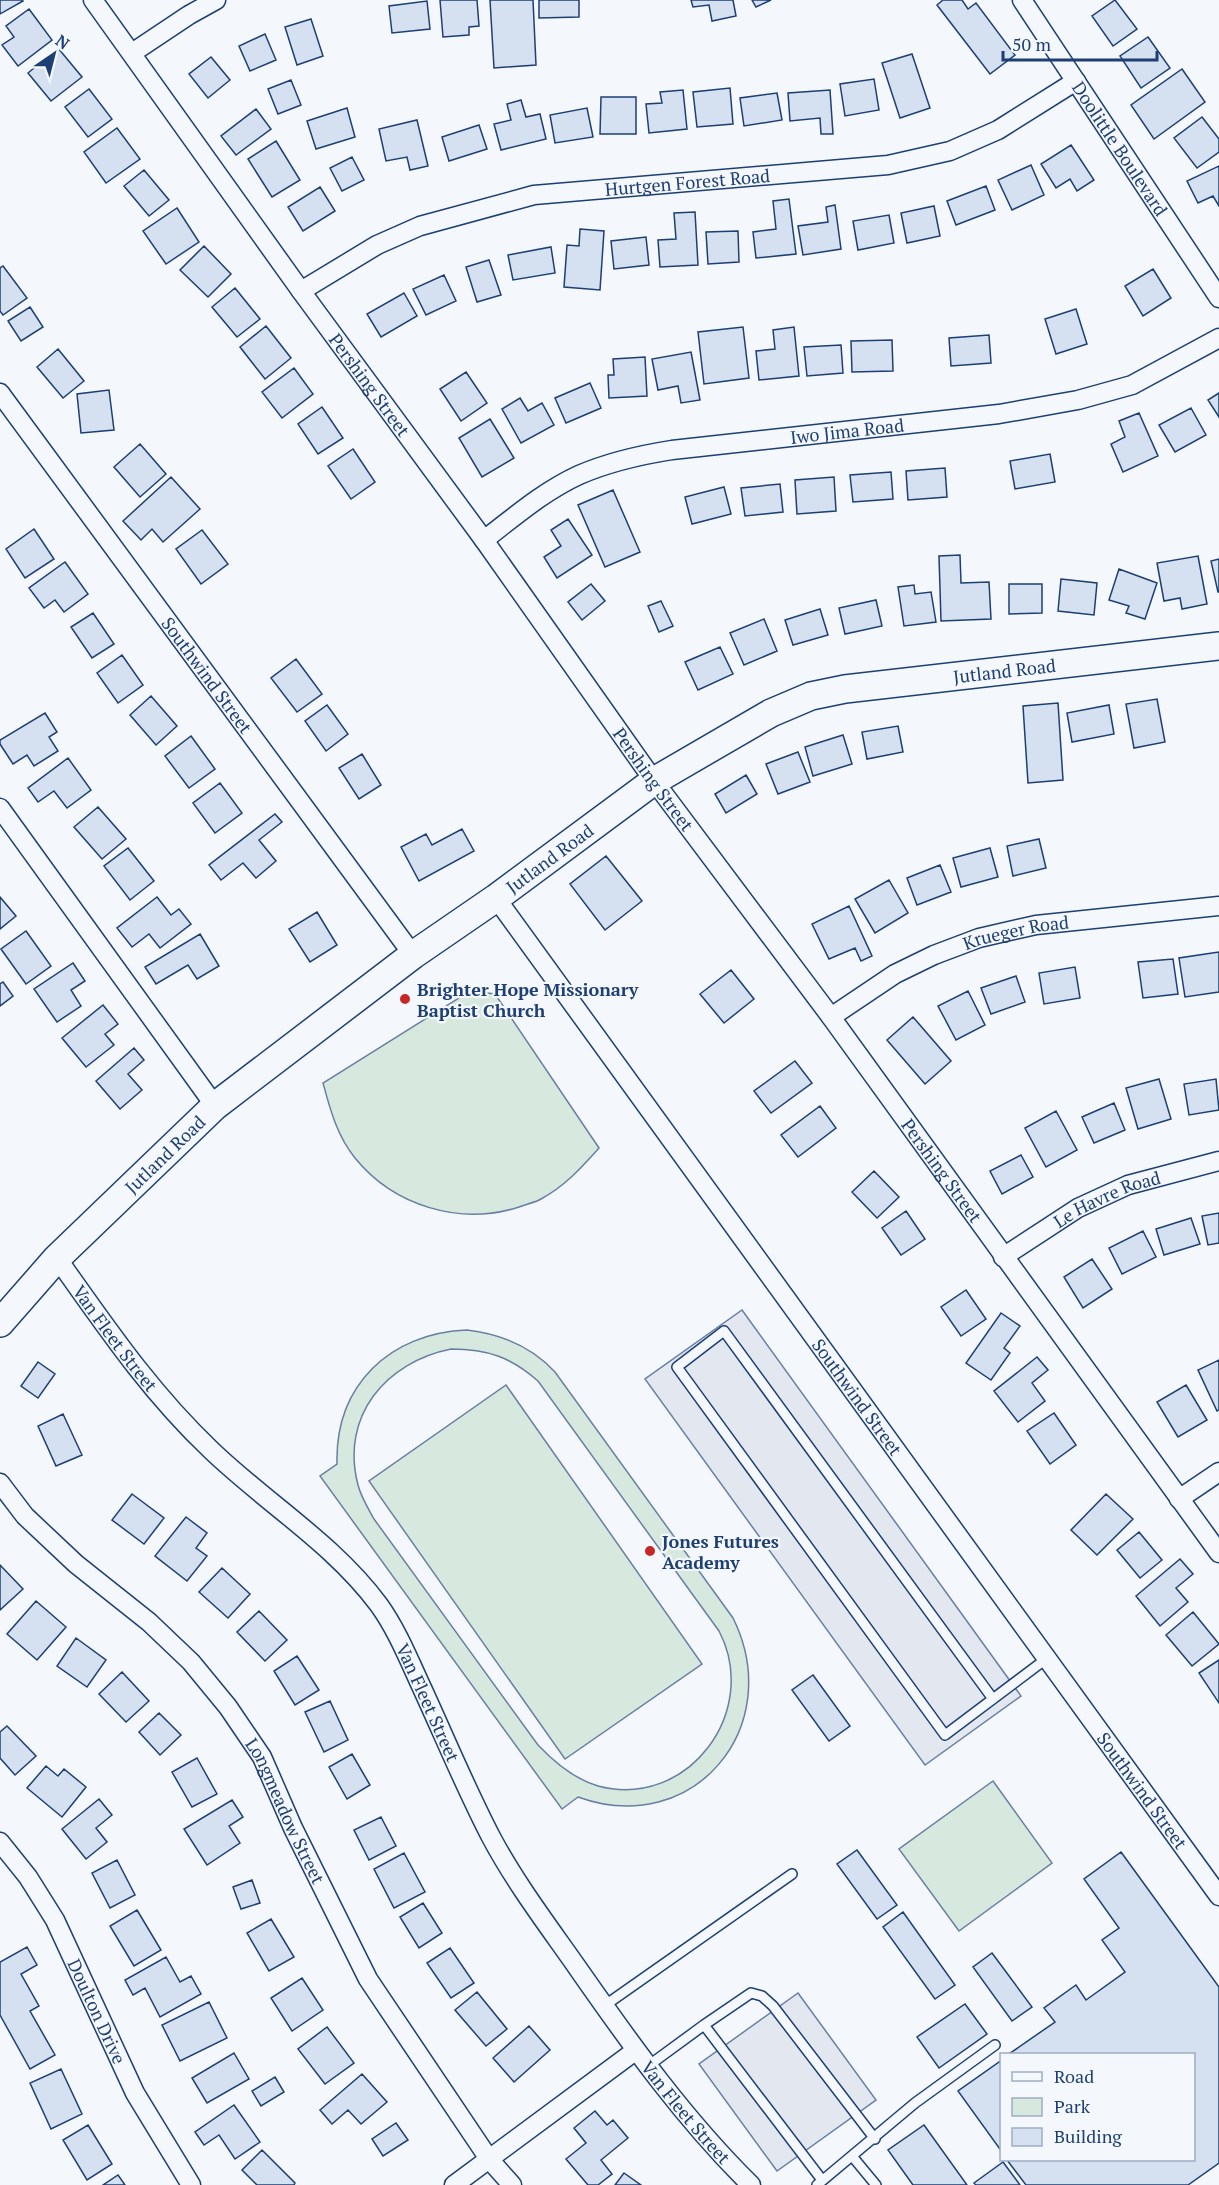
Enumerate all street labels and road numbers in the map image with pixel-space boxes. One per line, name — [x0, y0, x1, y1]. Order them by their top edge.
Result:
street label: Doolittle Boulevard — [1067, 77, 1173, 220]
street label: Hurtgen Forest Road — [604, 163, 771, 201]
street label: Pershing Street — [324, 328, 416, 441]
street label: Iwo Jima Road — [789, 413, 905, 449]
street label: Southwind Street — [156, 612, 258, 738]
street label: Jutland Road — [952, 653, 1057, 688]
street label: Pershing Street — [608, 723, 700, 836]
street label: Jutland Road — [501, 818, 598, 899]
street label: Krueger Road — [959, 910, 1070, 955]
street label: Jutland Road — [119, 1110, 210, 1199]
street label: Pershing Street — [896, 1114, 988, 1227]
street label: Le Havre Road — [1049, 1165, 1163, 1233]
street label: Van Fleet Street — [68, 1280, 163, 1397]
street label: Southwind Street — [807, 1334, 908, 1460]
street label: Van Fleet Street — [391, 1639, 466, 1766]
street label: Southwind Street — [1092, 1727, 1193, 1854]
street label: Longmeadow Street — [240, 1733, 331, 1888]
street label: Doulton Drive — [62, 1955, 132, 2068]
street label: Van Fleet Street — [636, 2055, 736, 2169]

